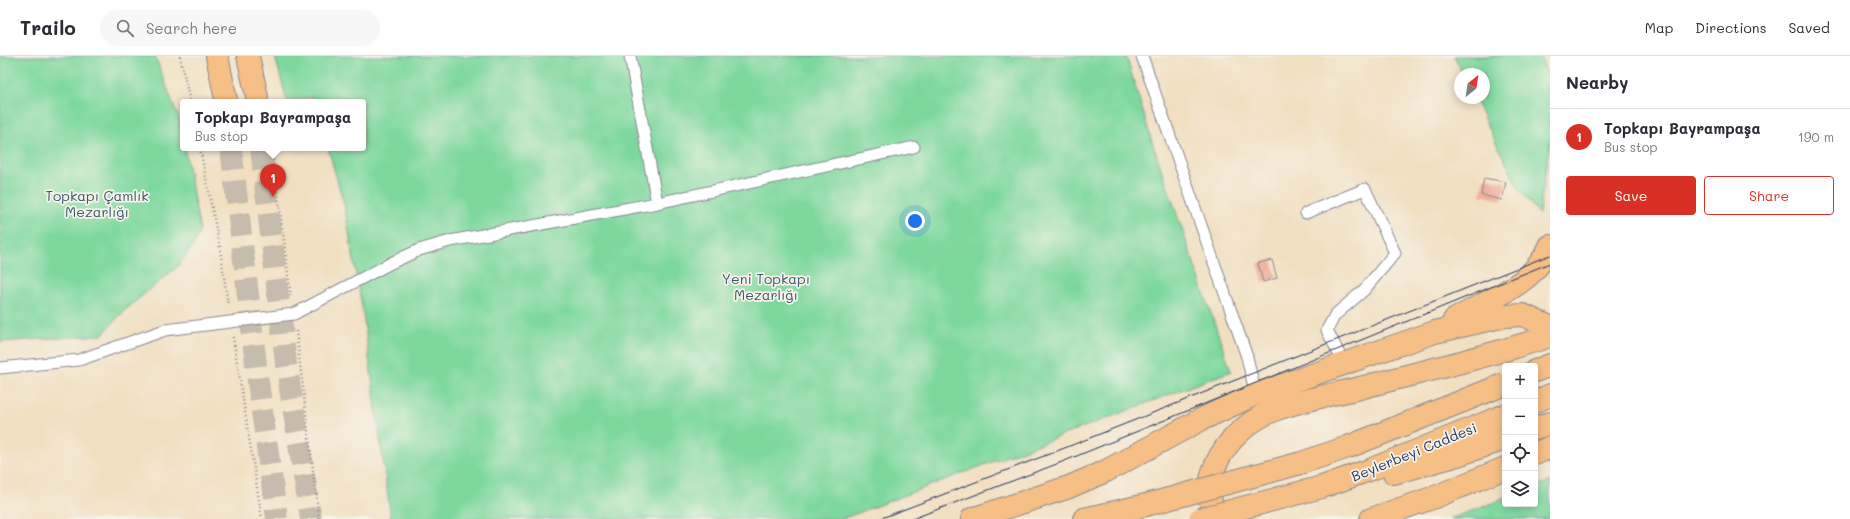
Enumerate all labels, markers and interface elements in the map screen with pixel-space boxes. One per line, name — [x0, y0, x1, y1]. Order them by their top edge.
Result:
search box — [100, 10, 380, 46]
text: Trailo — [20, 15, 76, 40]
icon: search — [114, 17, 136, 39]
text: Search here — [146, 18, 237, 38]
text: Map — [1645, 18, 1673, 37]
text: Directions — [1695, 18, 1766, 37]
text: Saved — [1788, 18, 1830, 37]
north arrow — [1454, 68, 1490, 104]
text: Nearby — [1566, 71, 1628, 93]
popup — [180, 99, 366, 151]
text: Topkapı Bayrampaşa — [195, 107, 351, 127]
text: Topkapı Bayrampaşa — [1604, 118, 1761, 138]
text: Bus stop — [195, 127, 248, 144]
text: 1 — [1576, 128, 1582, 145]
text: 190 m — [1798, 128, 1834, 145]
text: Bus stop — [1604, 138, 1657, 155]
pin: 1 — [260, 164, 286, 197]
button: Save — [1566, 176, 1696, 215]
button: Share — [1704, 176, 1834, 215]
park label: Topkapı Çamlık Mezarlığı — [45, 186, 149, 221]
your location — [905, 211, 925, 231]
park label: Yeni Topkapı Mezarlığı — [722, 269, 810, 304]
map controls — [1502, 363, 1538, 507]
button: + — [1502, 363, 1538, 399]
button: − — [1502, 399, 1538, 435]
street label: Beylerbeyi Caddesi — [1348, 418, 1479, 485]
button: locate — [1502, 435, 1538, 471]
button: layers — [1502, 471, 1538, 507]

